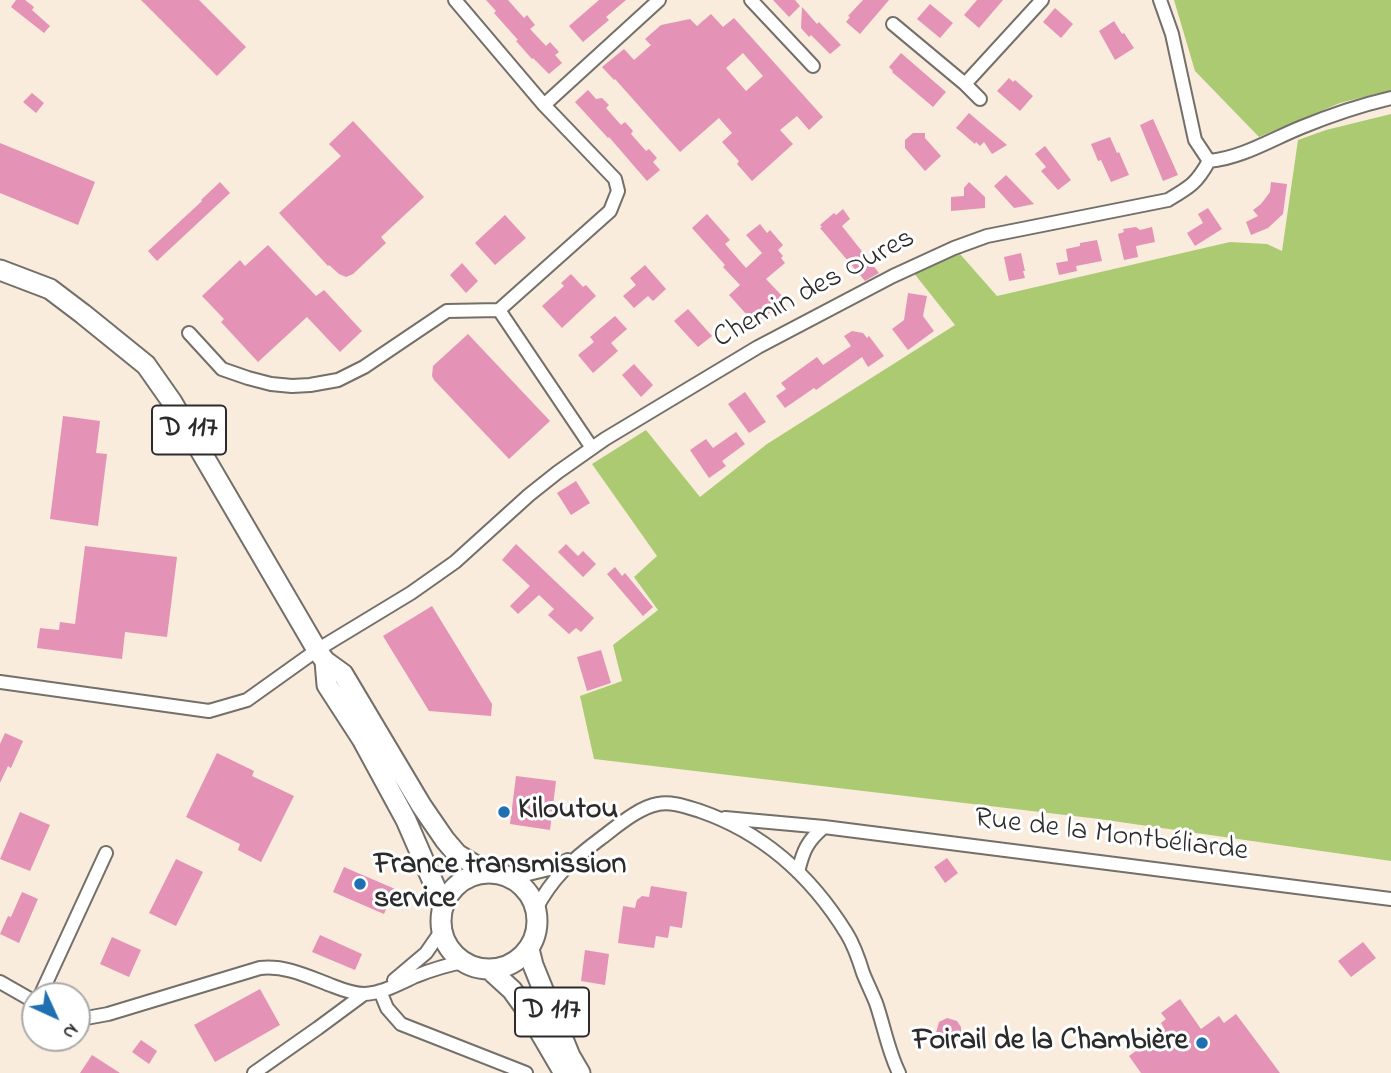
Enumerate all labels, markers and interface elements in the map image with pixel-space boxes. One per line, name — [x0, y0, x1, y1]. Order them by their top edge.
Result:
street label: Chemin des Oures — [708, 222, 922, 358]
road number: D 117 — [152, 406, 226, 454]
place label: Kiloutou — [518, 794, 618, 830]
street label: Rue de la Montbéliarde — [972, 802, 1250, 872]
marker: Kiloutou — [496, 804, 512, 820]
place label: France transmission service — [374, 849, 626, 920]
marker: France transmission service — [352, 876, 368, 892]
north arrow — [21, 982, 91, 1052]
road number: D 117 — [515, 988, 589, 1036]
text: N — [56, 1017, 84, 1045]
place label: Foirail de la Chambière — [913, 1025, 1188, 1061]
marker: Foirail de la Chambière — [1194, 1035, 1210, 1051]

